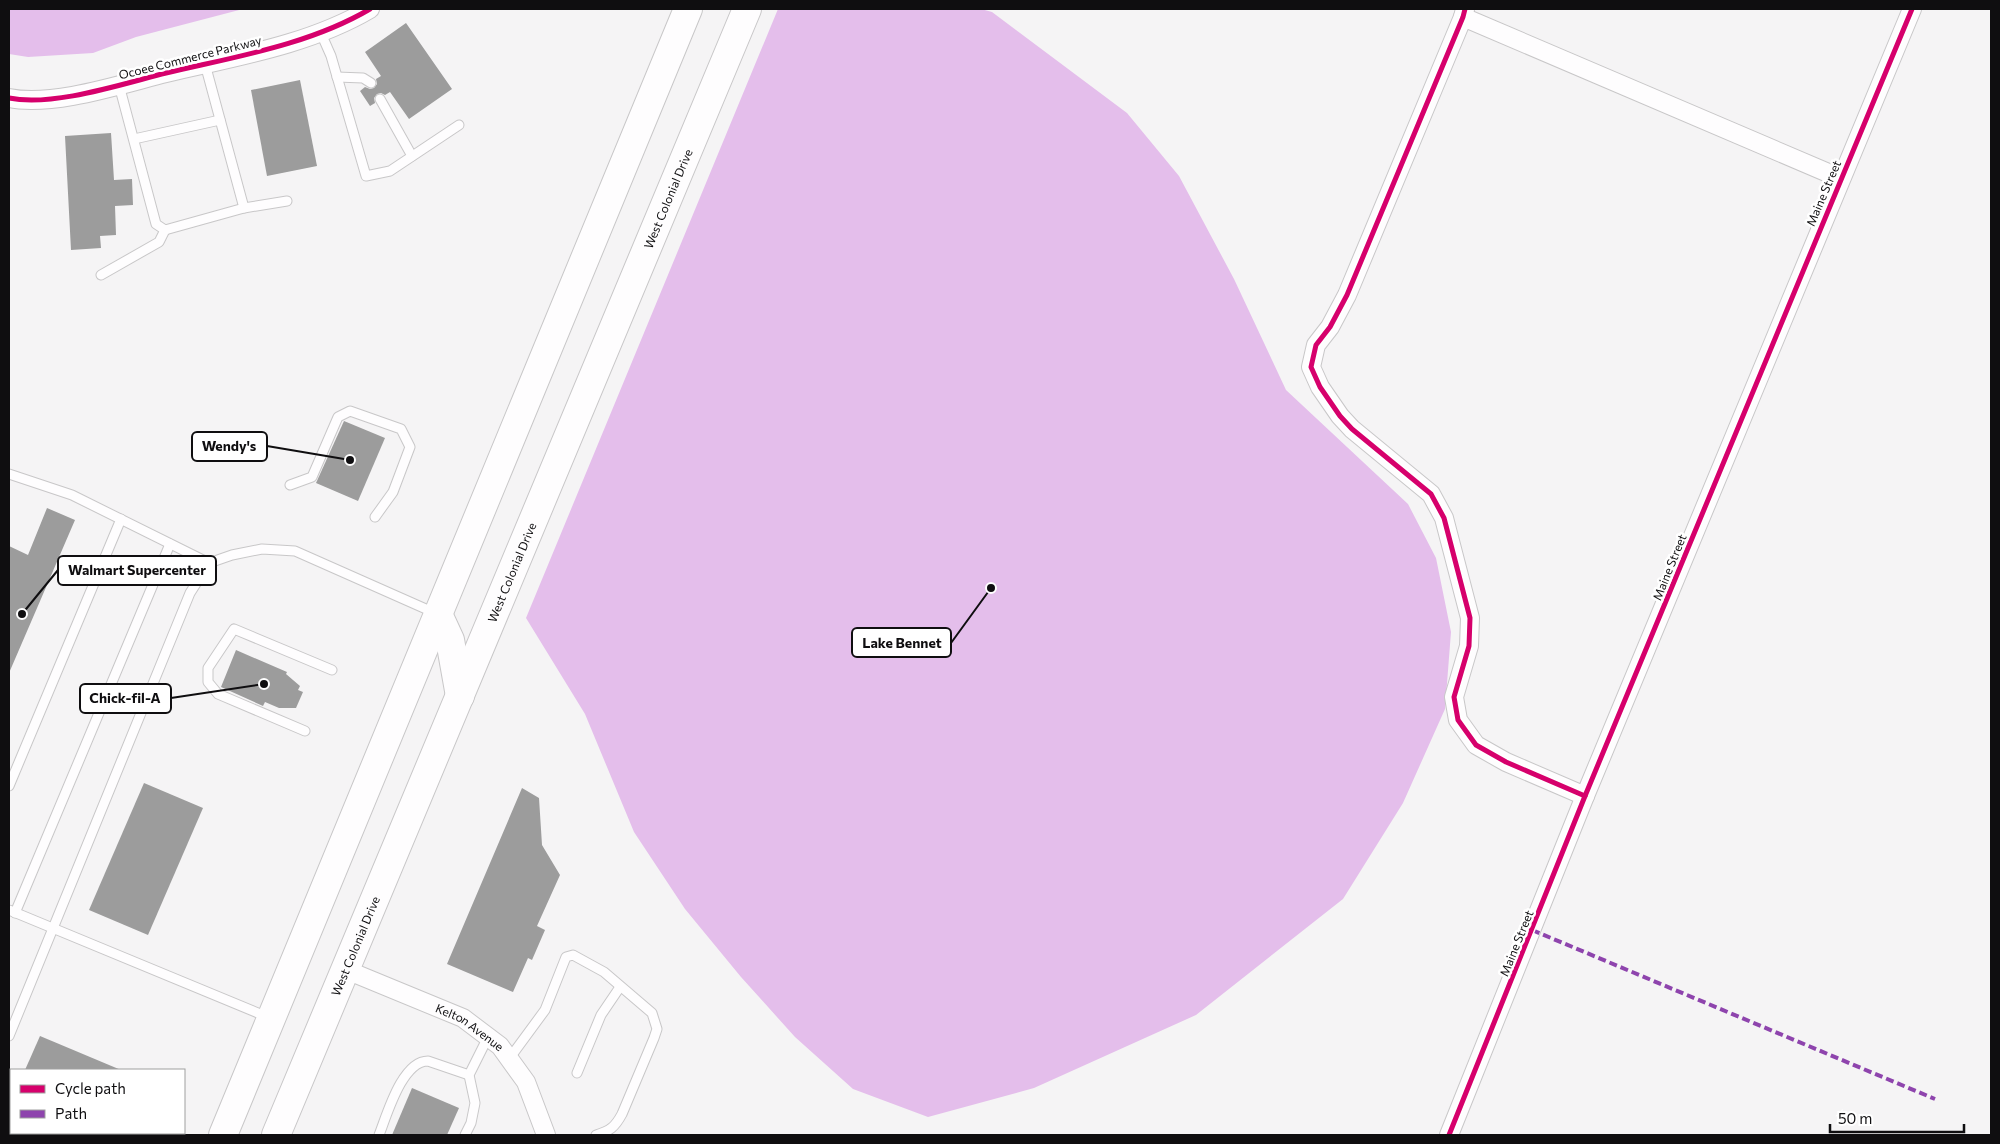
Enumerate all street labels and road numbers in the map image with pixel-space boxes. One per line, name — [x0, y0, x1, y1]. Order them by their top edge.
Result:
street label: Ocoee Commerce Parkway — [117, 32, 263, 82]
street label: West Colonial Drive — [641, 147, 695, 251]
street label: Maine Street — [1803, 158, 1843, 228]
street label: West Colonial Drive — [484, 520, 538, 624]
street label: Maine Street — [1649, 532, 1689, 602]
street label: West Colonial Drive — [328, 894, 382, 998]
street label: Maine Street — [1496, 908, 1536, 978]
street label: Kelton Avenue — [434, 1001, 507, 1053]

